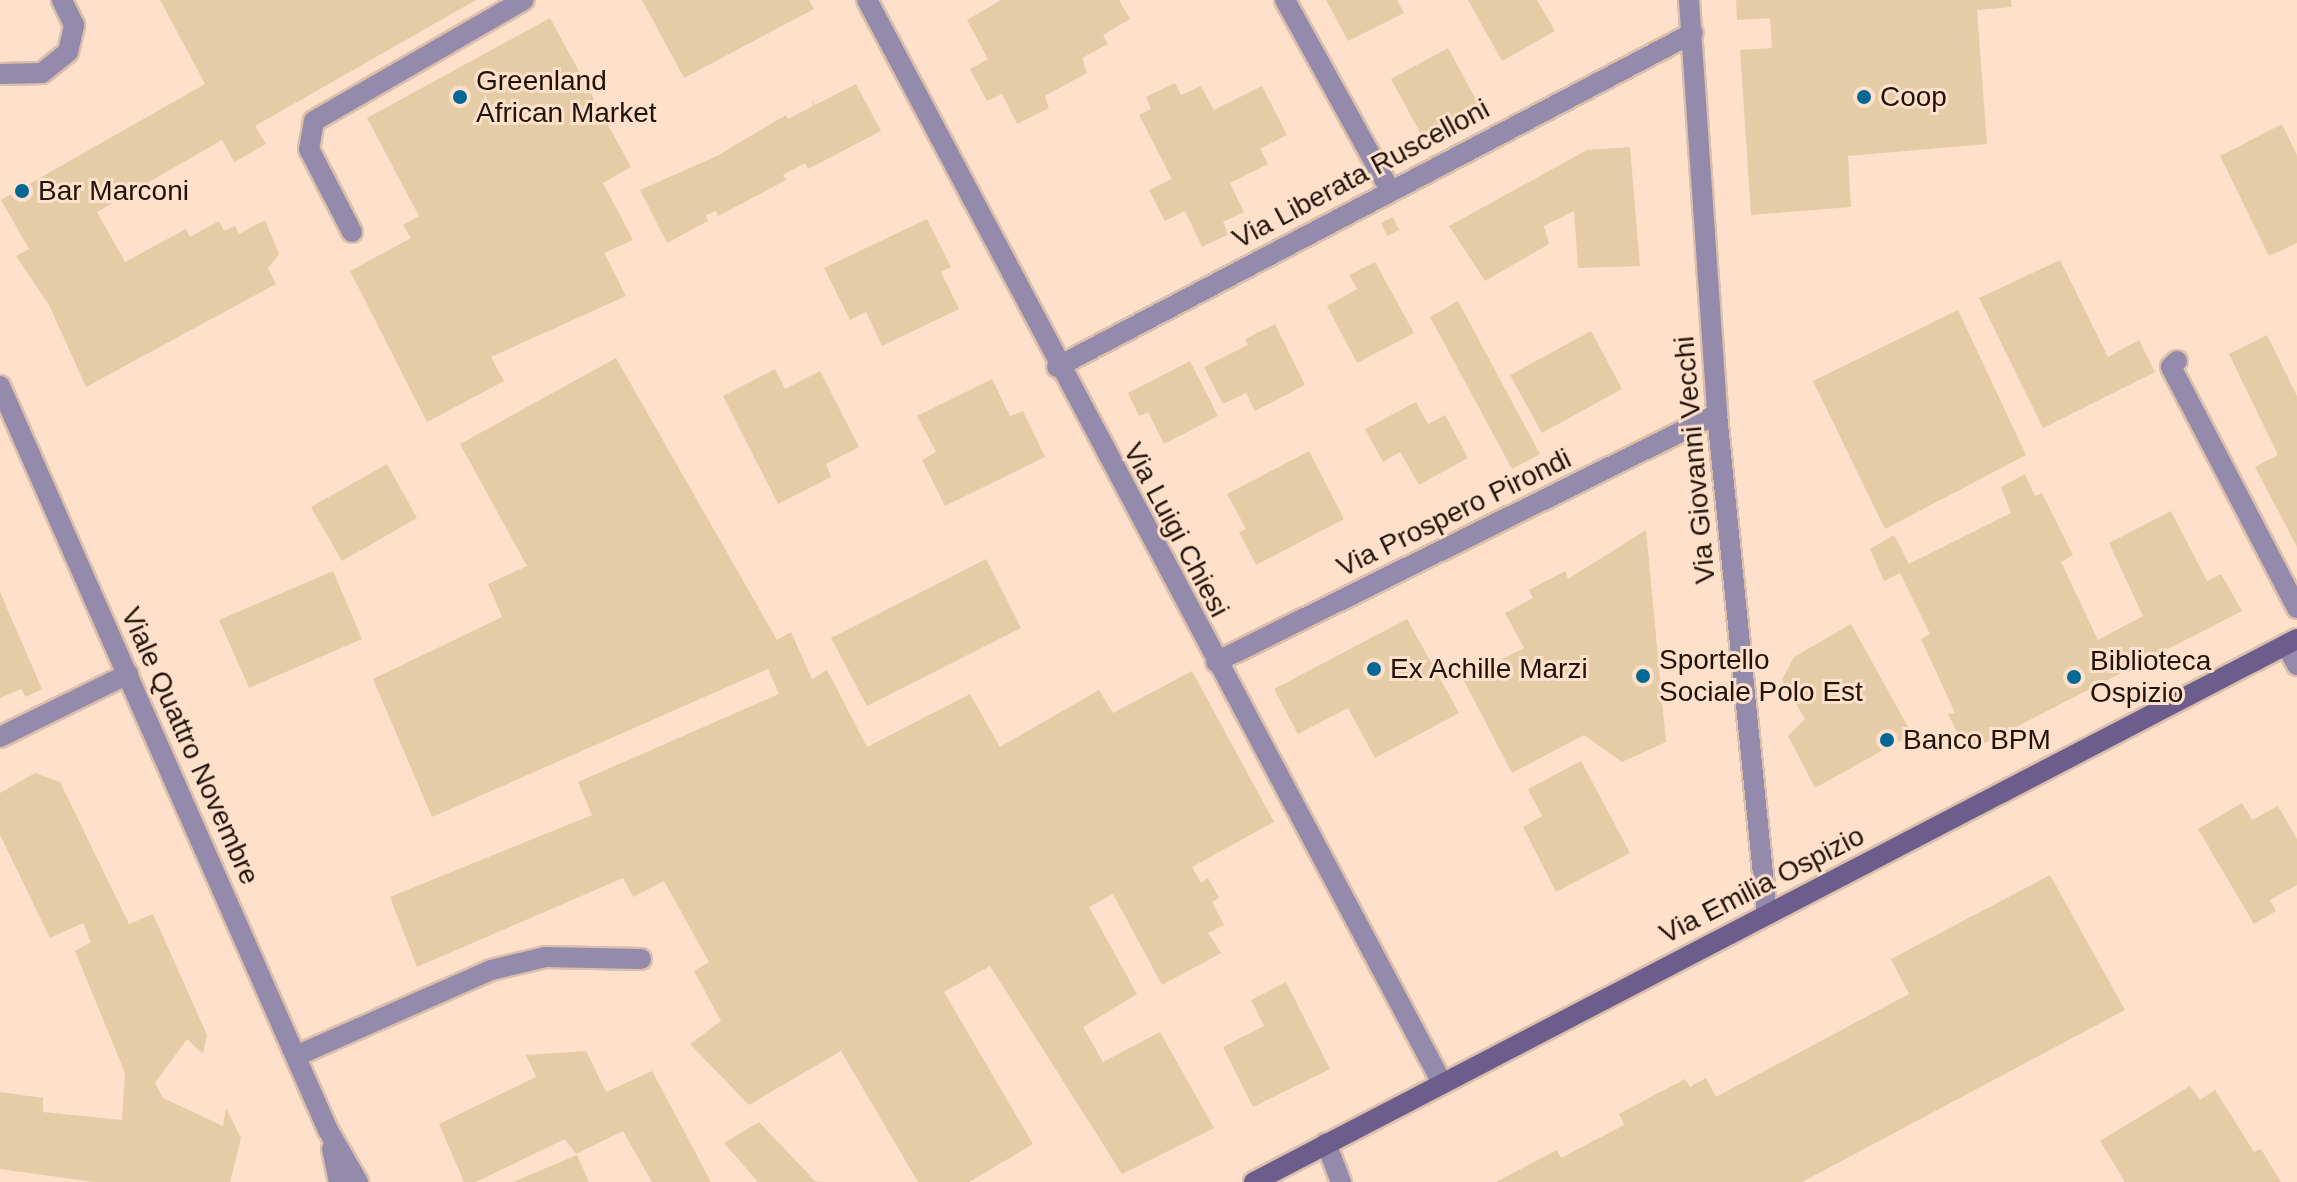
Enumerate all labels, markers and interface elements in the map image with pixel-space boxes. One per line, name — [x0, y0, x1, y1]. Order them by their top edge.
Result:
place label: Greenland African Market — [476, 64, 656, 130]
place label: Coop — [1880, 80, 1947, 114]
marker: Greenland African Market — [451, 88, 469, 106]
marker: Coop — [1855, 88, 1873, 106]
street label: Via Liberata Ruscelloni — [1227, 92, 1495, 256]
place label: Bar Marconi — [38, 174, 189, 208]
marker: Bar Marconi — [13, 182, 31, 200]
street label: Via Giovanni Vecchi — [1667, 335, 1723, 585]
street label: Via Luigi Chiesi — [1116, 437, 1236, 623]
street label: Via Prospero Pirondi — [1331, 442, 1577, 584]
street label: Viale Quattro Novembre — [114, 602, 266, 890]
place label: Sportello Sociale Polo Est — [1659, 643, 1863, 709]
place label: Biblioteca Ospizio — [2090, 644, 2211, 710]
place label: Ex Achille Marzi — [1390, 652, 1589, 686]
marker: Ex Achille Marzi — [1365, 660, 1383, 678]
marker: Sportello Sociale Polo Est — [1634, 667, 1652, 685]
marker: Biblioteca Ospizio — [2065, 668, 2083, 686]
place label: Banco BPM — [1903, 723, 2051, 757]
marker: Banco BPM — [1878, 731, 1896, 749]
street label: Via Emilia Ospizio — [1654, 819, 1870, 951]

